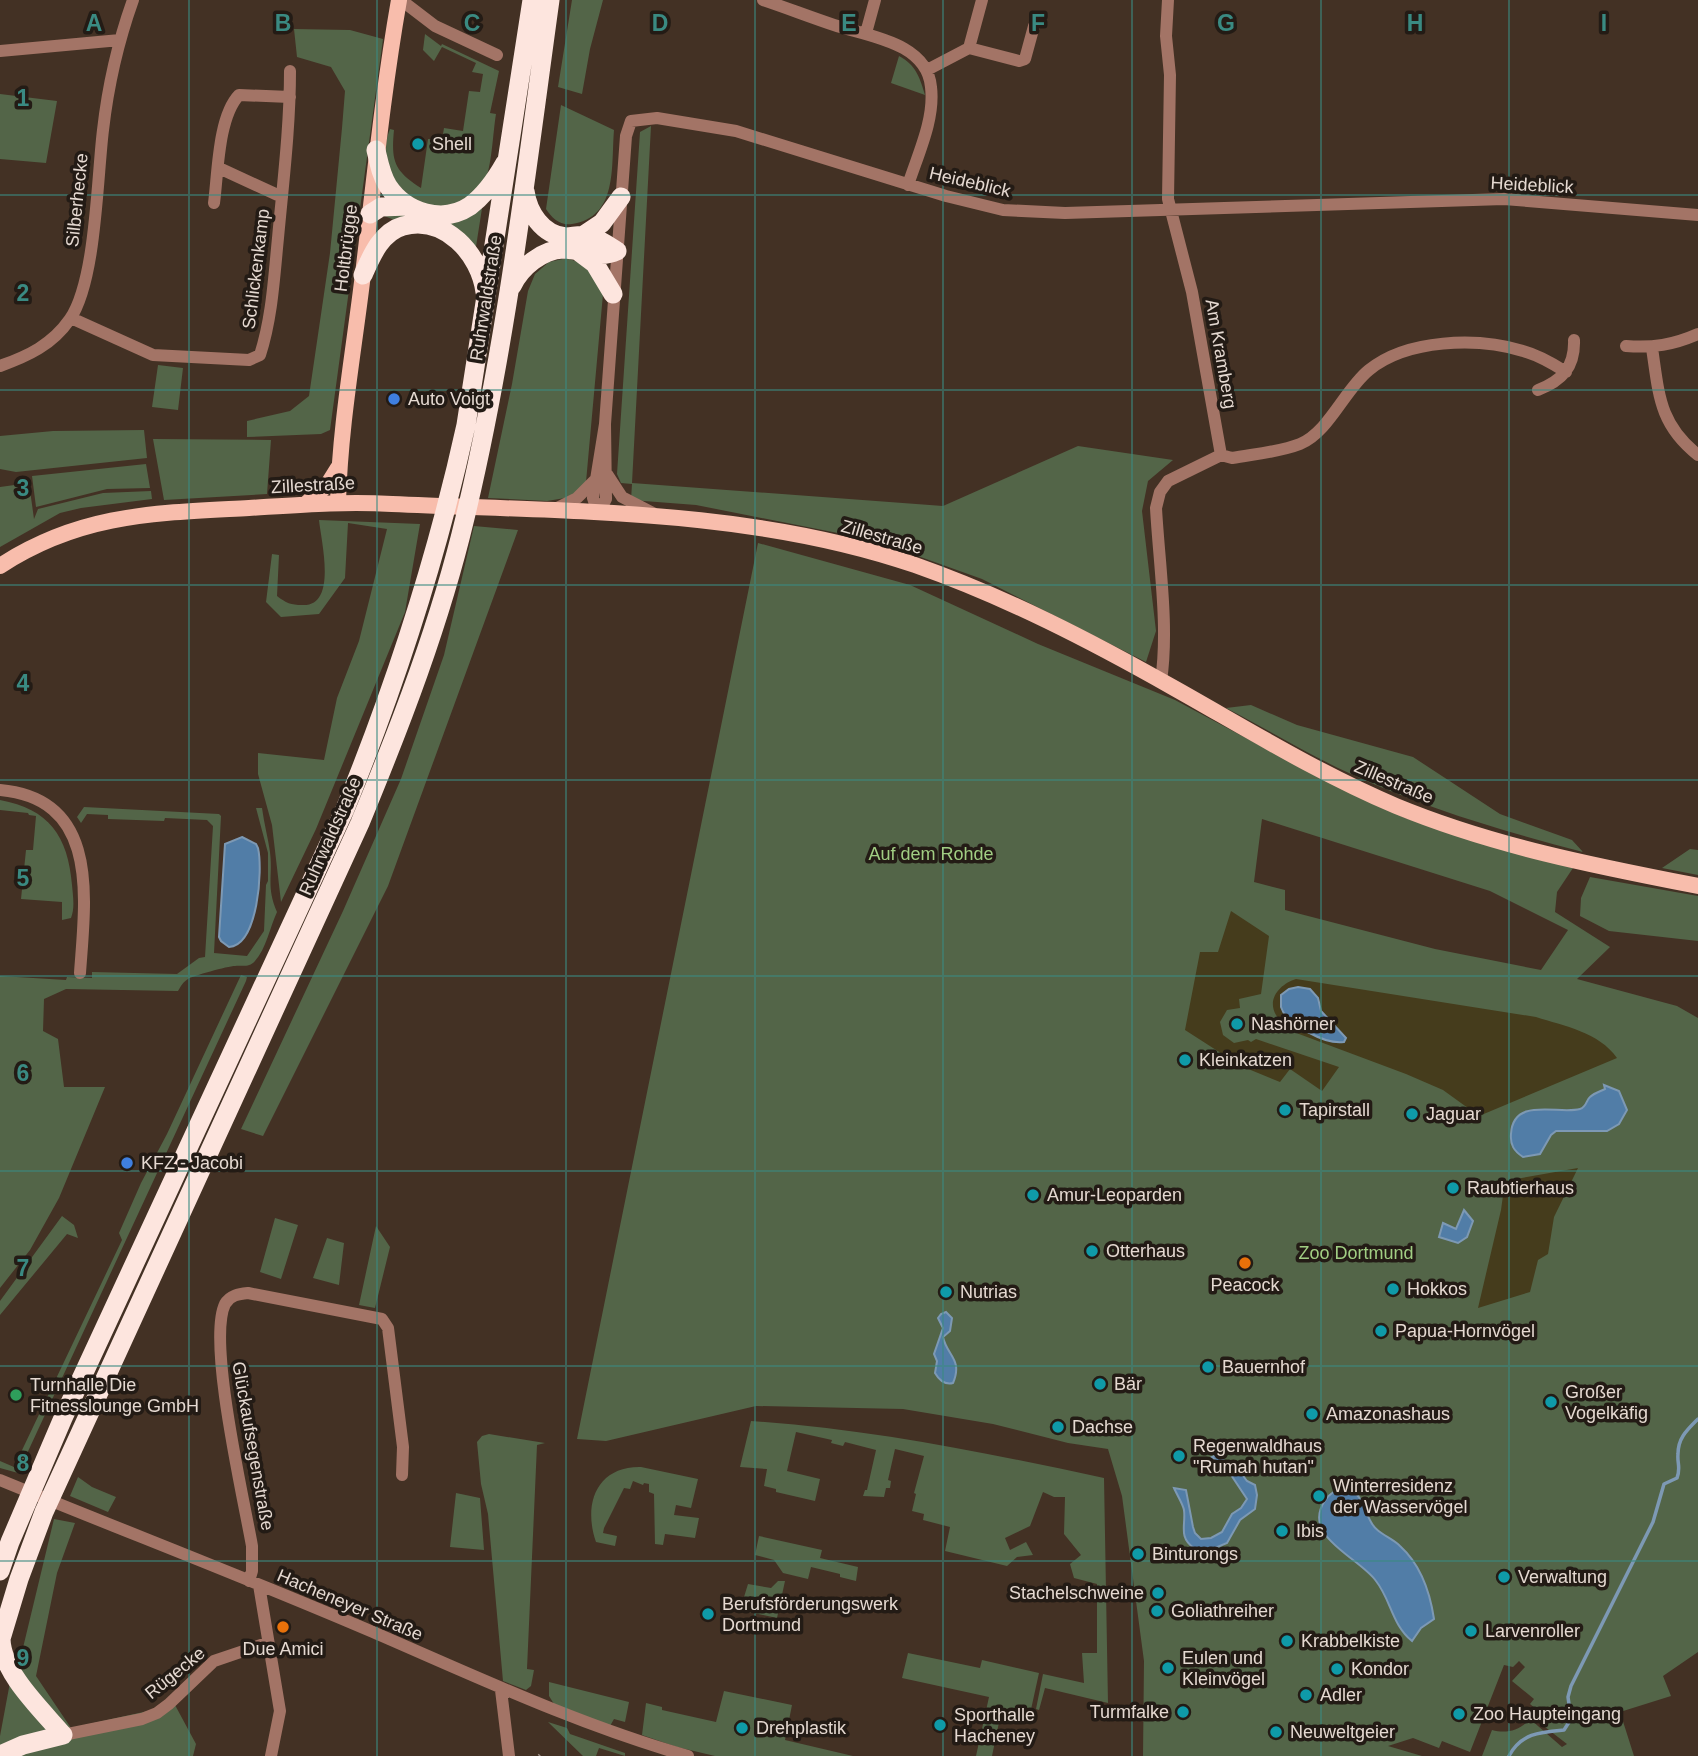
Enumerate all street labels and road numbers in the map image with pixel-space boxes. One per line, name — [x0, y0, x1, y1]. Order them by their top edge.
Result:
street label: Silberhecke — [62, 152, 92, 248]
street label: Heideblick — [927, 163, 1014, 201]
street label: Heideblick — [1490, 173, 1575, 197]
street label: Holtbrügge — [331, 203, 361, 293]
street label: Schlickenkamp — [239, 208, 273, 330]
street label: Ruhrwaldstraße — [466, 234, 506, 362]
street label: Am Kramberg — [1202, 298, 1240, 410]
street label: Zillestraße — [271, 473, 355, 497]
street label: Zillestraße — [839, 516, 925, 558]
street label: Zillestraße — [1351, 756, 1437, 808]
street label: Ruhrwaldstraße — [295, 774, 365, 898]
street label: Glückaufsegenstraße — [228, 1360, 278, 1532]
street label: Hacheneyer Straße — [274, 1565, 426, 1645]
street label: Rügecke — [141, 1643, 209, 1703]

